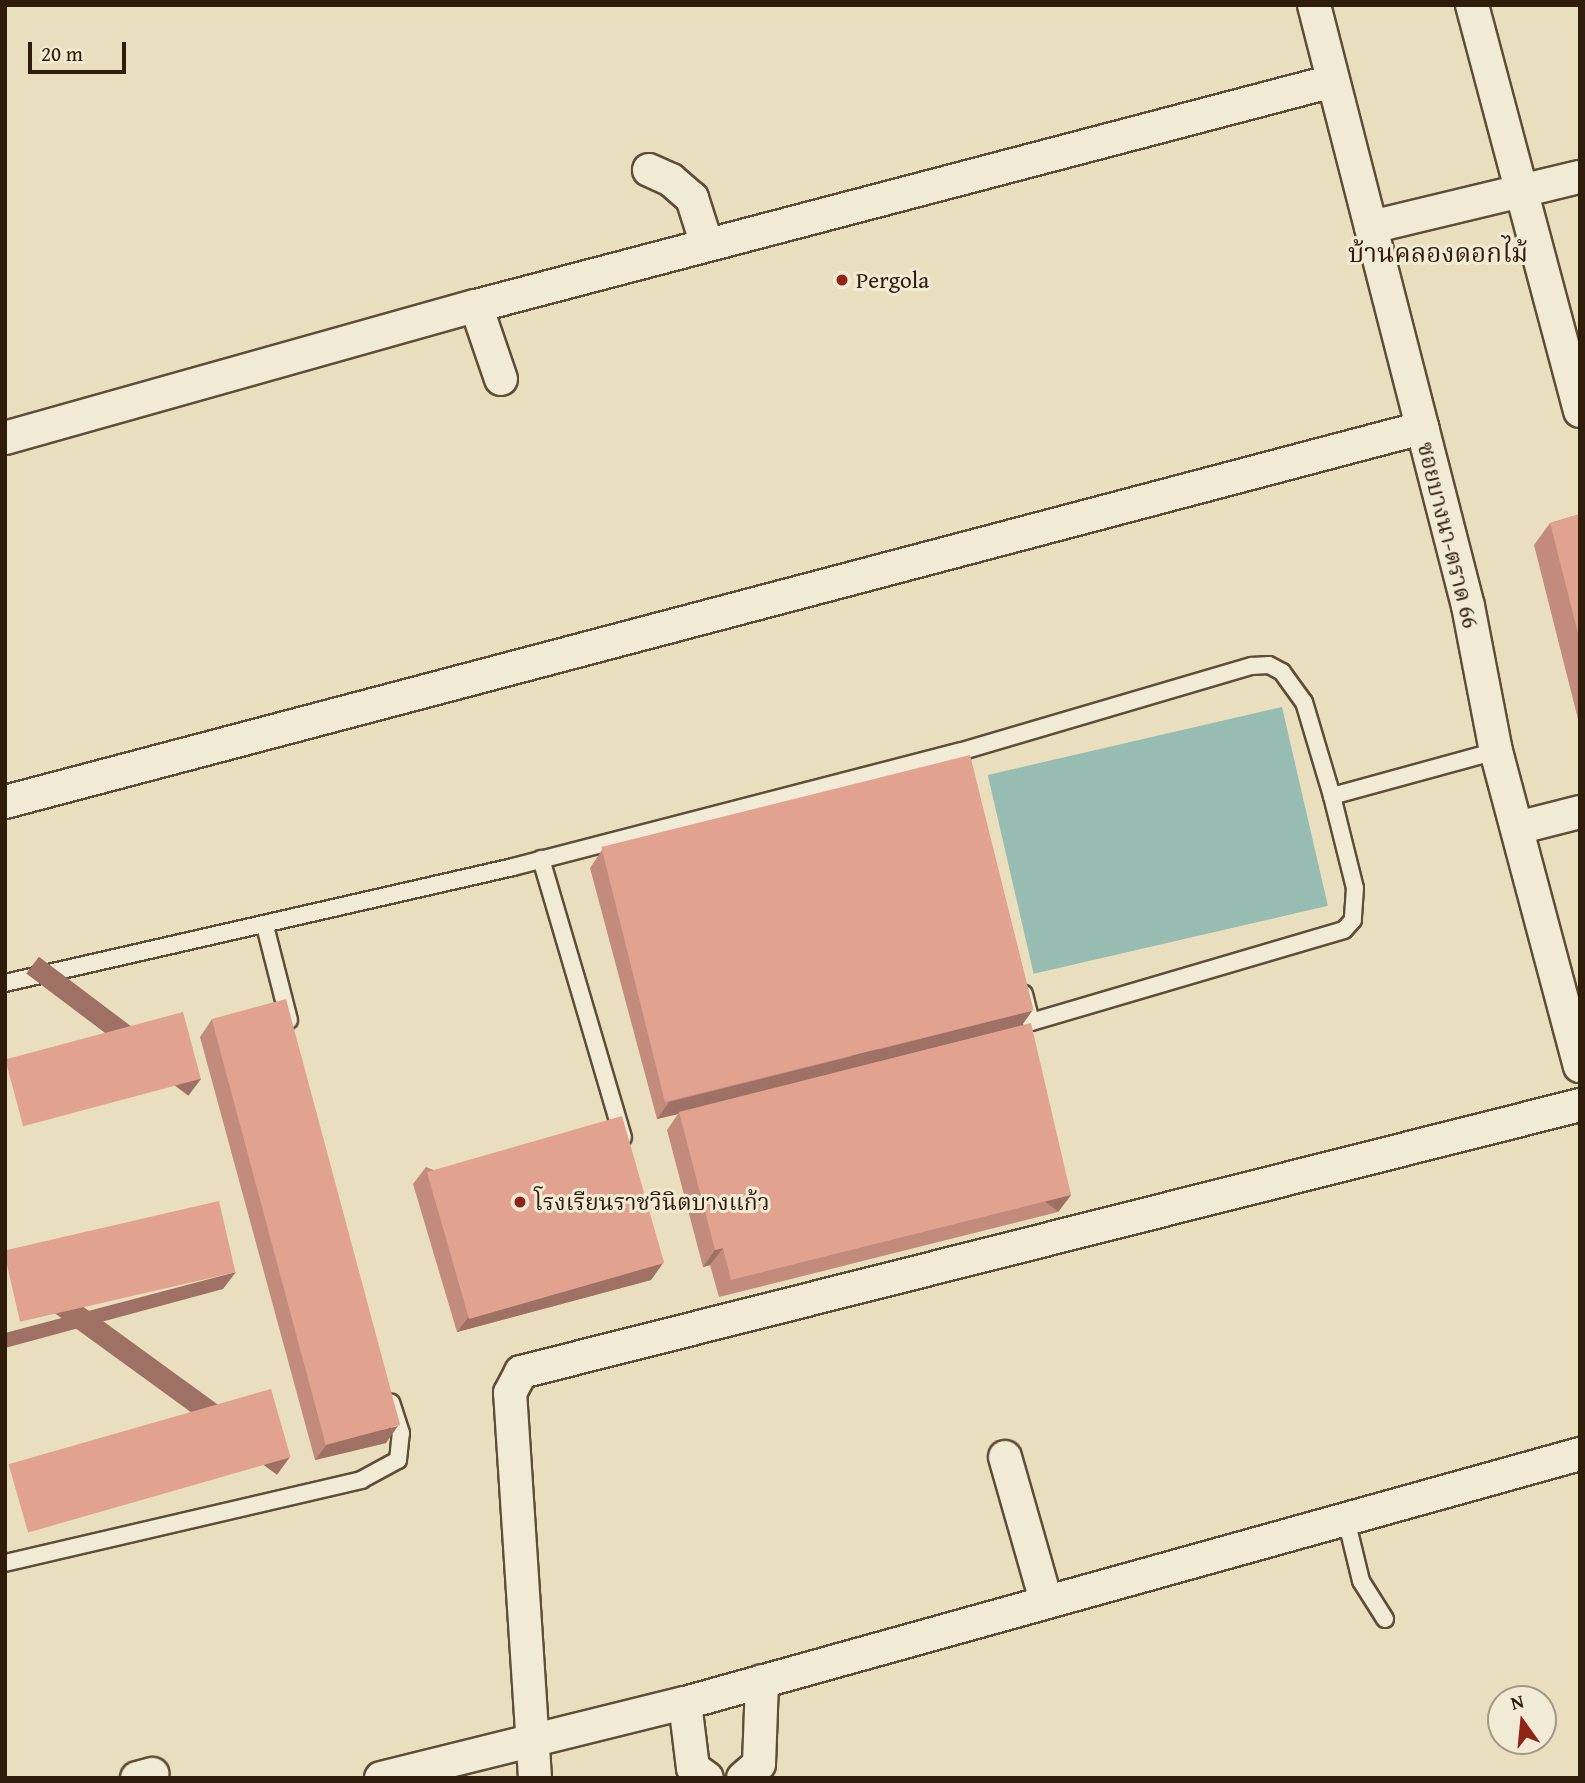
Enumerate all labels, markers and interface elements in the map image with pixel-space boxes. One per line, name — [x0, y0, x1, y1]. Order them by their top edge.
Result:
scale bar — [32, 28, 130, 72]
text: 20 m — [41, 38, 83, 69]
district label: บ้านคลองดอกไม้ — [1348, 237, 1528, 269]
place label: Pergola — [856, 266, 929, 294]
marker: Pergola — [834, 272, 850, 288]
street label: ซอยบางนา-ตราด 66 — [1411, 439, 1485, 631]
place label: โรงเรียนราชวินิตบางแก้ว — [534, 1188, 770, 1216]
marker: โรงเรียนราชวินิตบางแก้ว — [512, 1194, 528, 1210]
north arrow — [1487, 1685, 1557, 1755]
text: N — [1507, 1686, 1527, 1717]

